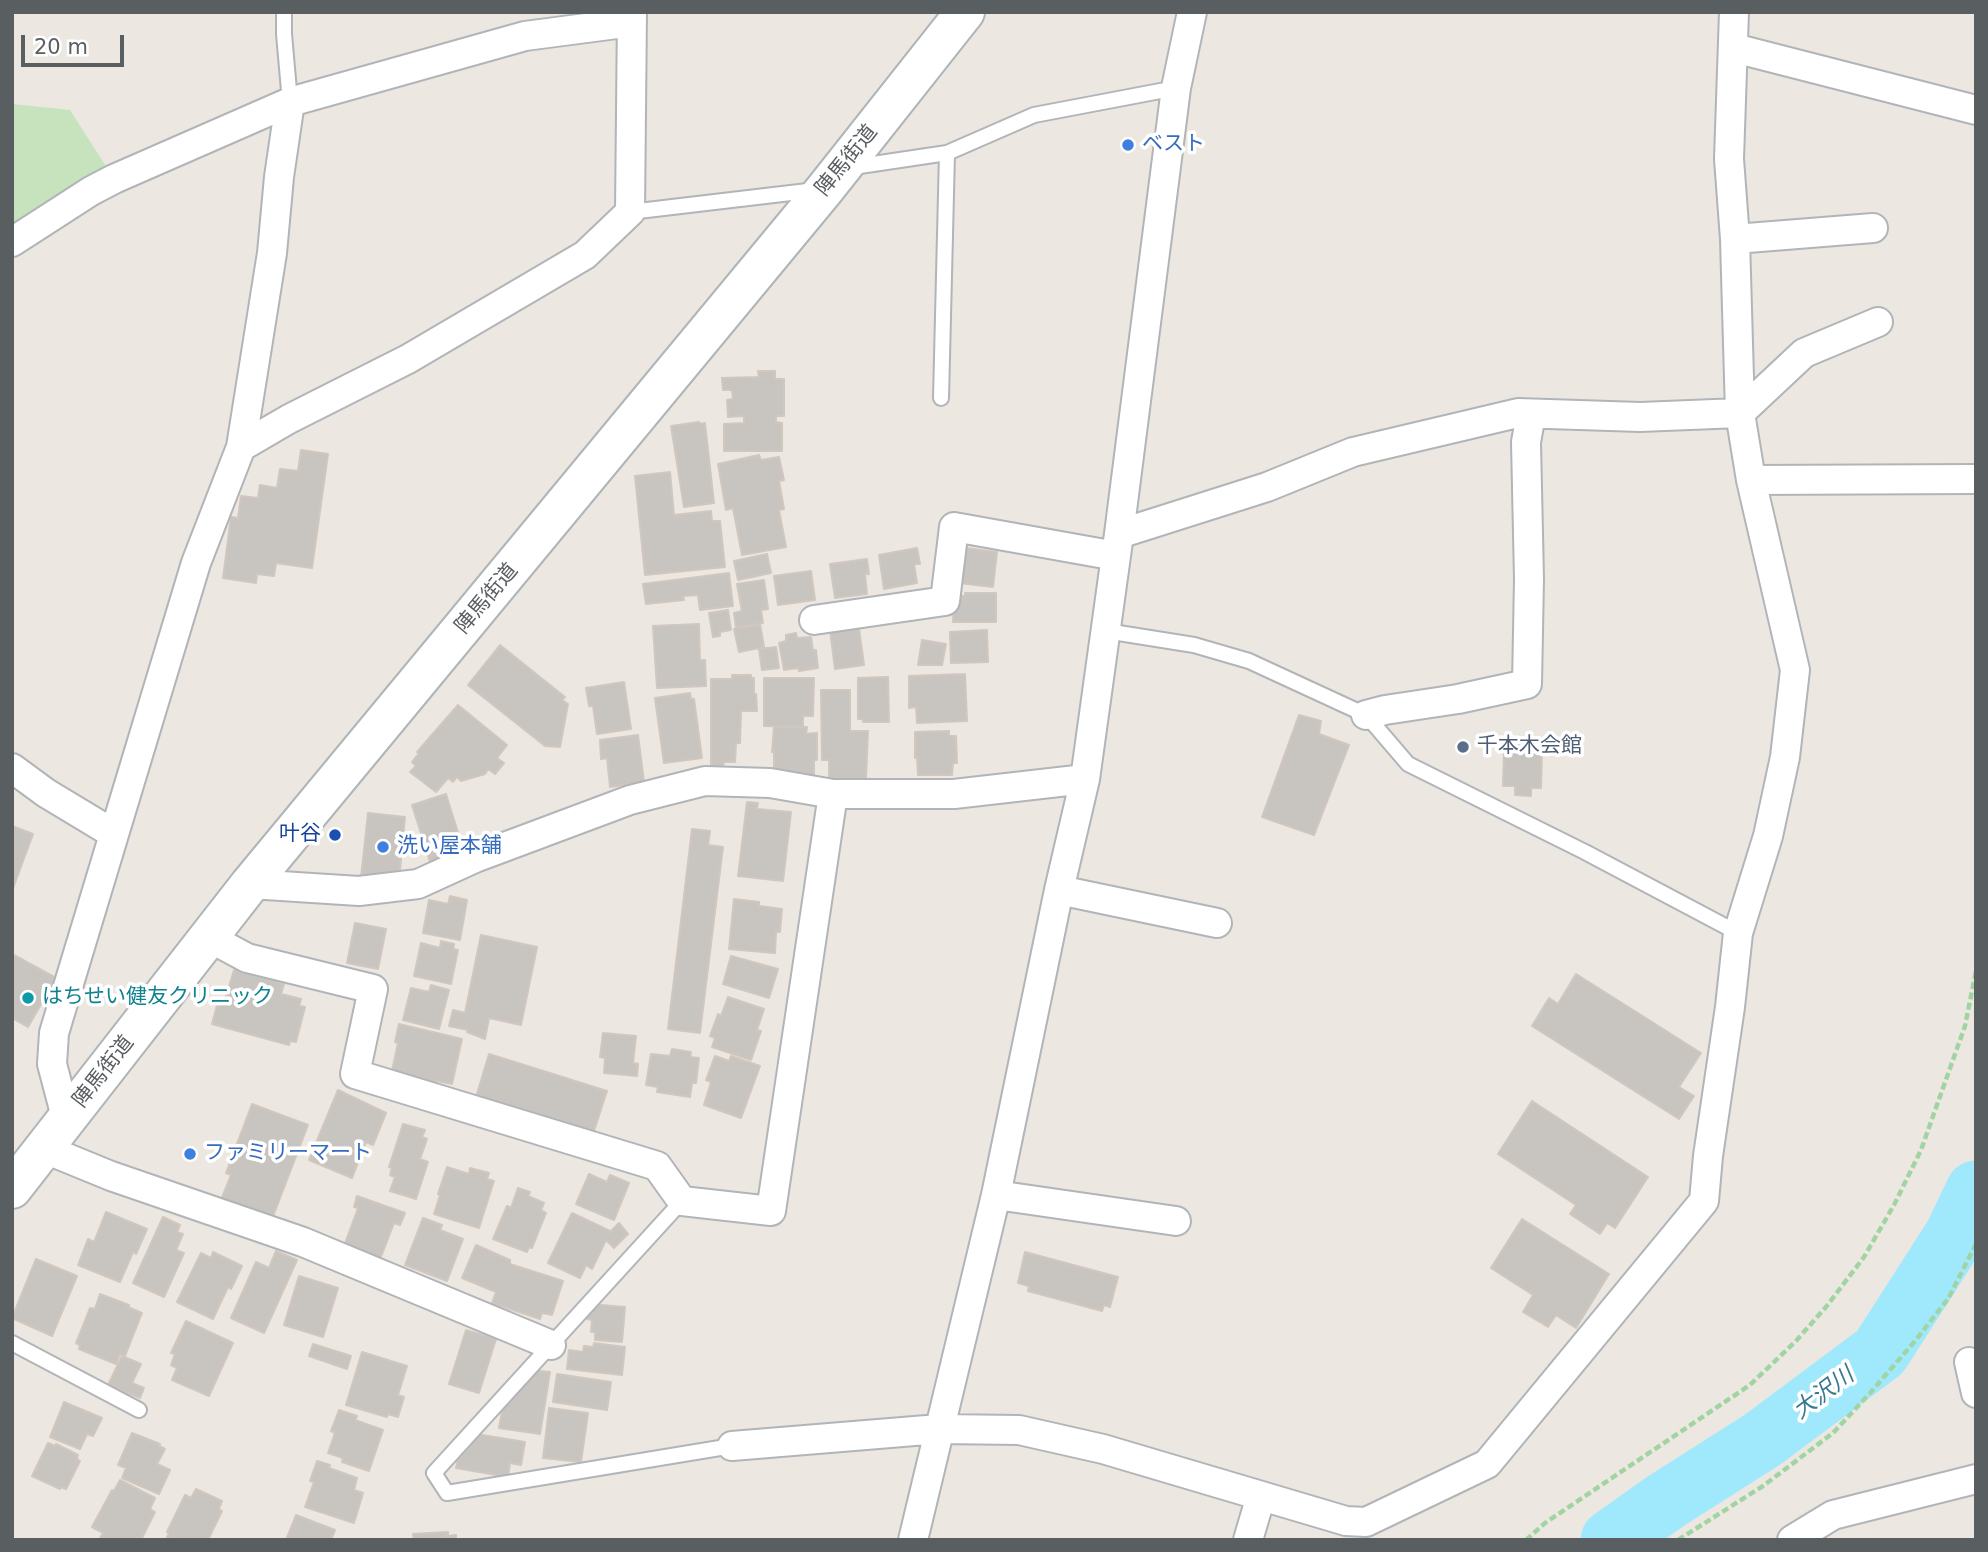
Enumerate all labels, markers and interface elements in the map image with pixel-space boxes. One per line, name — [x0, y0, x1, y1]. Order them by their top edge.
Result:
scale bar — [24, 21, 128, 65]
text: 20 m — [34, 35, 88, 59]
street label: 陣馬街道 — [811, 120, 883, 202]
place label: ベスト — [1142, 132, 1205, 158]
marker: ベスト — [1120, 137, 1136, 153]
street label: 陣馬街道 — [450, 559, 524, 639]
place label: 千本木会館 — [1477, 734, 1582, 760]
marker: 千本木会館 — [1455, 739, 1471, 755]
place label: 叶谷 — [279, 822, 321, 848]
marker: 叶谷 — [327, 827, 343, 843]
place label: 洗い屋本舗 — [397, 834, 502, 860]
marker: 洗い屋本舗 — [375, 839, 391, 855]
place label: はちせい健友クリニック — [42, 985, 273, 1011]
marker: はちせい健友クリニック — [20, 990, 36, 1006]
street label: 陣馬街道 — [68, 1031, 140, 1113]
place label: ファミリーマート — [204, 1141, 372, 1167]
marker: ファミリーマート — [182, 1146, 198, 1162]
water label: 大沢川 — [1788, 1362, 1860, 1426]

